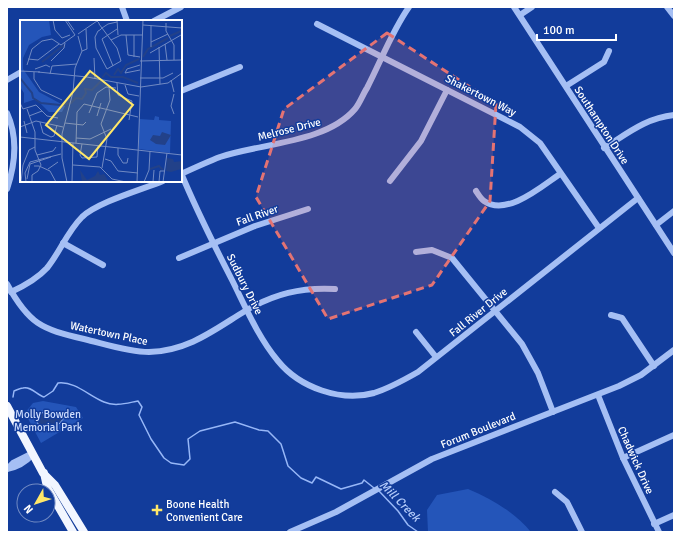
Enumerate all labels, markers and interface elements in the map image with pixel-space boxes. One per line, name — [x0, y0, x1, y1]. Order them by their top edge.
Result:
scale bar — [537, 16, 616, 42]
inset map — [20, 20, 182, 182]
text: 100 m — [543, 23, 575, 38]
street label: Shakertown Way — [443, 72, 519, 119]
street label: Southampton Drive — [572, 84, 632, 167]
street label: Melrose Drive — [256, 115, 322, 144]
street label: Fall River — [234, 202, 280, 229]
street label: Sudbury Drive — [224, 252, 265, 317]
street label: Fall River Drive — [447, 285, 510, 340]
street label: Watertown Place — [69, 319, 149, 348]
park label: Molly Bowden Memorial Park — [14, 408, 83, 434]
street label: Forum Boulevard — [439, 409, 518, 451]
street label: Chadwick Drive — [615, 424, 656, 496]
water label: Mill Creek — [376, 478, 424, 526]
north arrow — [16, 483, 56, 523]
place label: Boone Health Convenient Care — [166, 498, 243, 524]
text: N — [21, 502, 36, 516]
marker: Boone Health Convenient Care — [151, 504, 163, 516]

